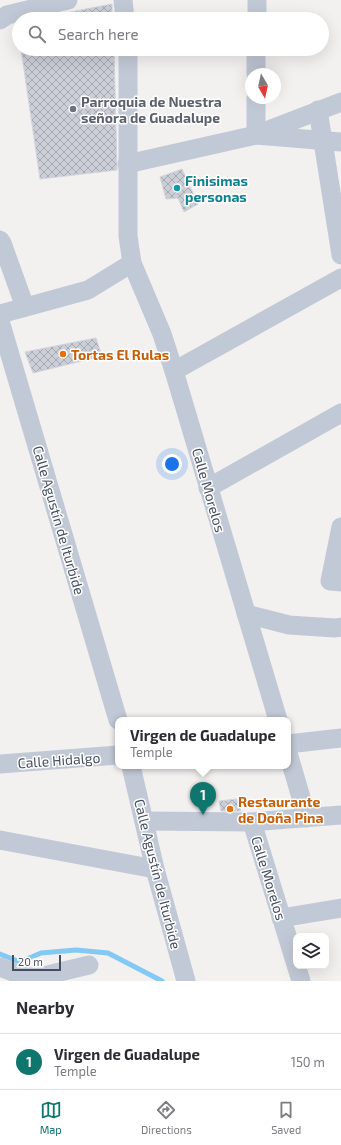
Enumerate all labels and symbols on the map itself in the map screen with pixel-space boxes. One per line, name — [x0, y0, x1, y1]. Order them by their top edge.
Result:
north arrow — [245, 68, 281, 104]
place label: Parroquia de Nuestra señora de Guadalupe — [81, 93, 222, 126]
marker: Parroquia de Nuestra señora de Guadalupe — [68, 104, 78, 114]
place label: Finisimas personas — [185, 172, 248, 205]
marker: Finisimas personas — [172, 183, 182, 193]
place label: Tortas El Rulas — [71, 346, 169, 363]
marker: Tortas El Rulas — [58, 349, 68, 359]
street label: Calle Agustín de Iturbide — [30, 444, 88, 596]
street label: Calle Morelos — [189, 446, 229, 534]
your location — [162, 454, 182, 474]
street label: Calle Hidalgo — [17, 749, 101, 771]
pin: 1 — [190, 782, 216, 815]
place label: Restaurante de Doña Pina — [238, 793, 323, 826]
street label: Calle Agustín de Iturbide — [131, 797, 185, 951]
marker: Restaurante de Doña Pina — [225, 804, 235, 814]
street label: Calle Morelos — [248, 834, 290, 922]
scale bar — [12, 953, 61, 972]

